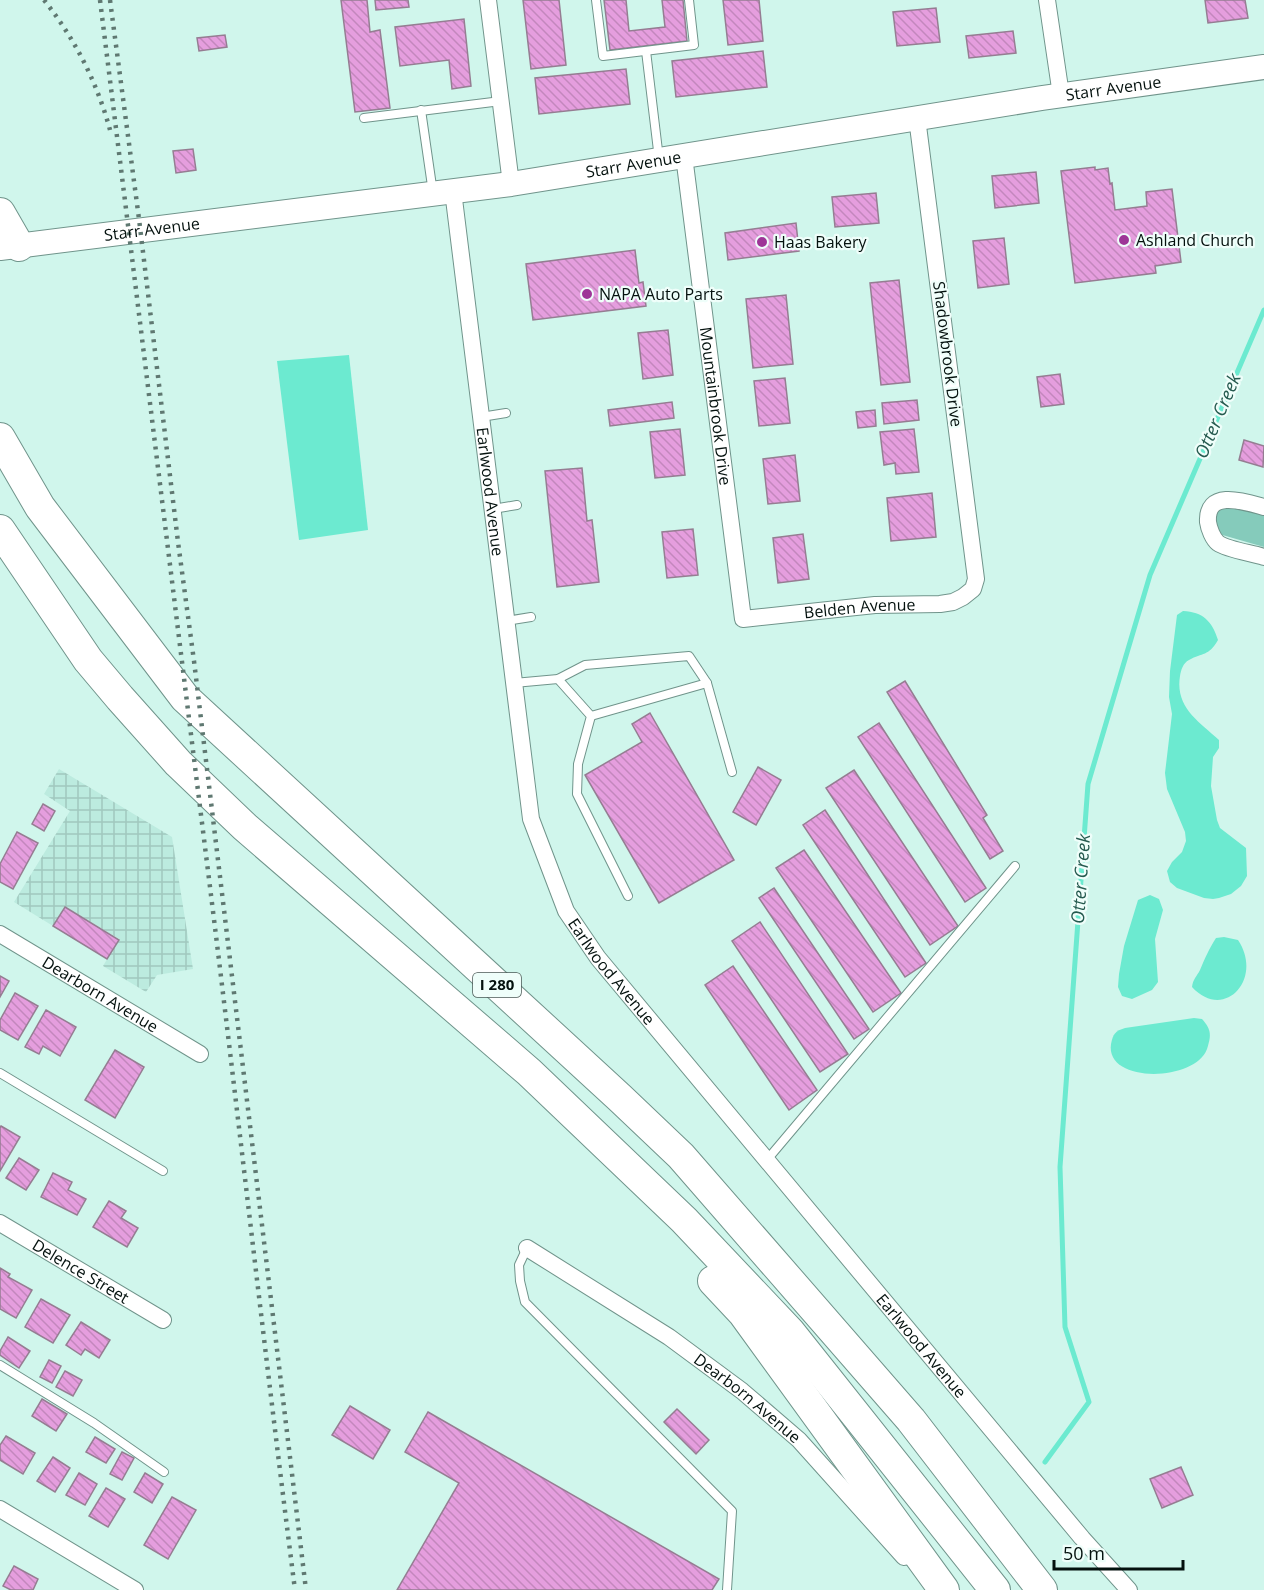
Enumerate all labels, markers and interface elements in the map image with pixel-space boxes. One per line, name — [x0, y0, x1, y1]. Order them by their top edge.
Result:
street label: Starr Avenue — [1064, 70, 1163, 106]
street label: Starr Avenue — [584, 146, 683, 183]
street label: Starr Avenue — [103, 212, 201, 246]
place label: Ashland Church — [1136, 229, 1254, 251]
place label: Haas Bakery — [774, 231, 868, 253]
marker: Ashland Church — [1117, 233, 1131, 247]
marker: Haas Bakery — [755, 235, 769, 249]
street label: Shadowbrook Drive — [928, 280, 968, 428]
place label: NAPA Auto Parts — [599, 283, 723, 305]
marker: NAPA Auto Parts — [580, 287, 594, 301]
street label: Mountainbrook Drive — [695, 326, 737, 486]
water label: Otter Creek — [1188, 368, 1246, 462]
street label: Earlwood Avenue — [471, 426, 509, 557]
street label: Belden Avenue — [803, 593, 916, 623]
water label: Otter Creek — [1065, 832, 1095, 925]
street label: Earlwood Avenue — [563, 914, 660, 1029]
street label: Dearborn Avenue — [38, 951, 162, 1038]
road number: I 280 — [473, 973, 521, 997]
street label: Delence Street — [28, 1234, 133, 1309]
street label: Earlwood Avenue — [871, 1289, 971, 1402]
street label: Dearborn Avenue — [689, 1348, 806, 1448]
scale bar — [1054, 1533, 1183, 1571]
text: 50 m — [1063, 1541, 1105, 1565]

